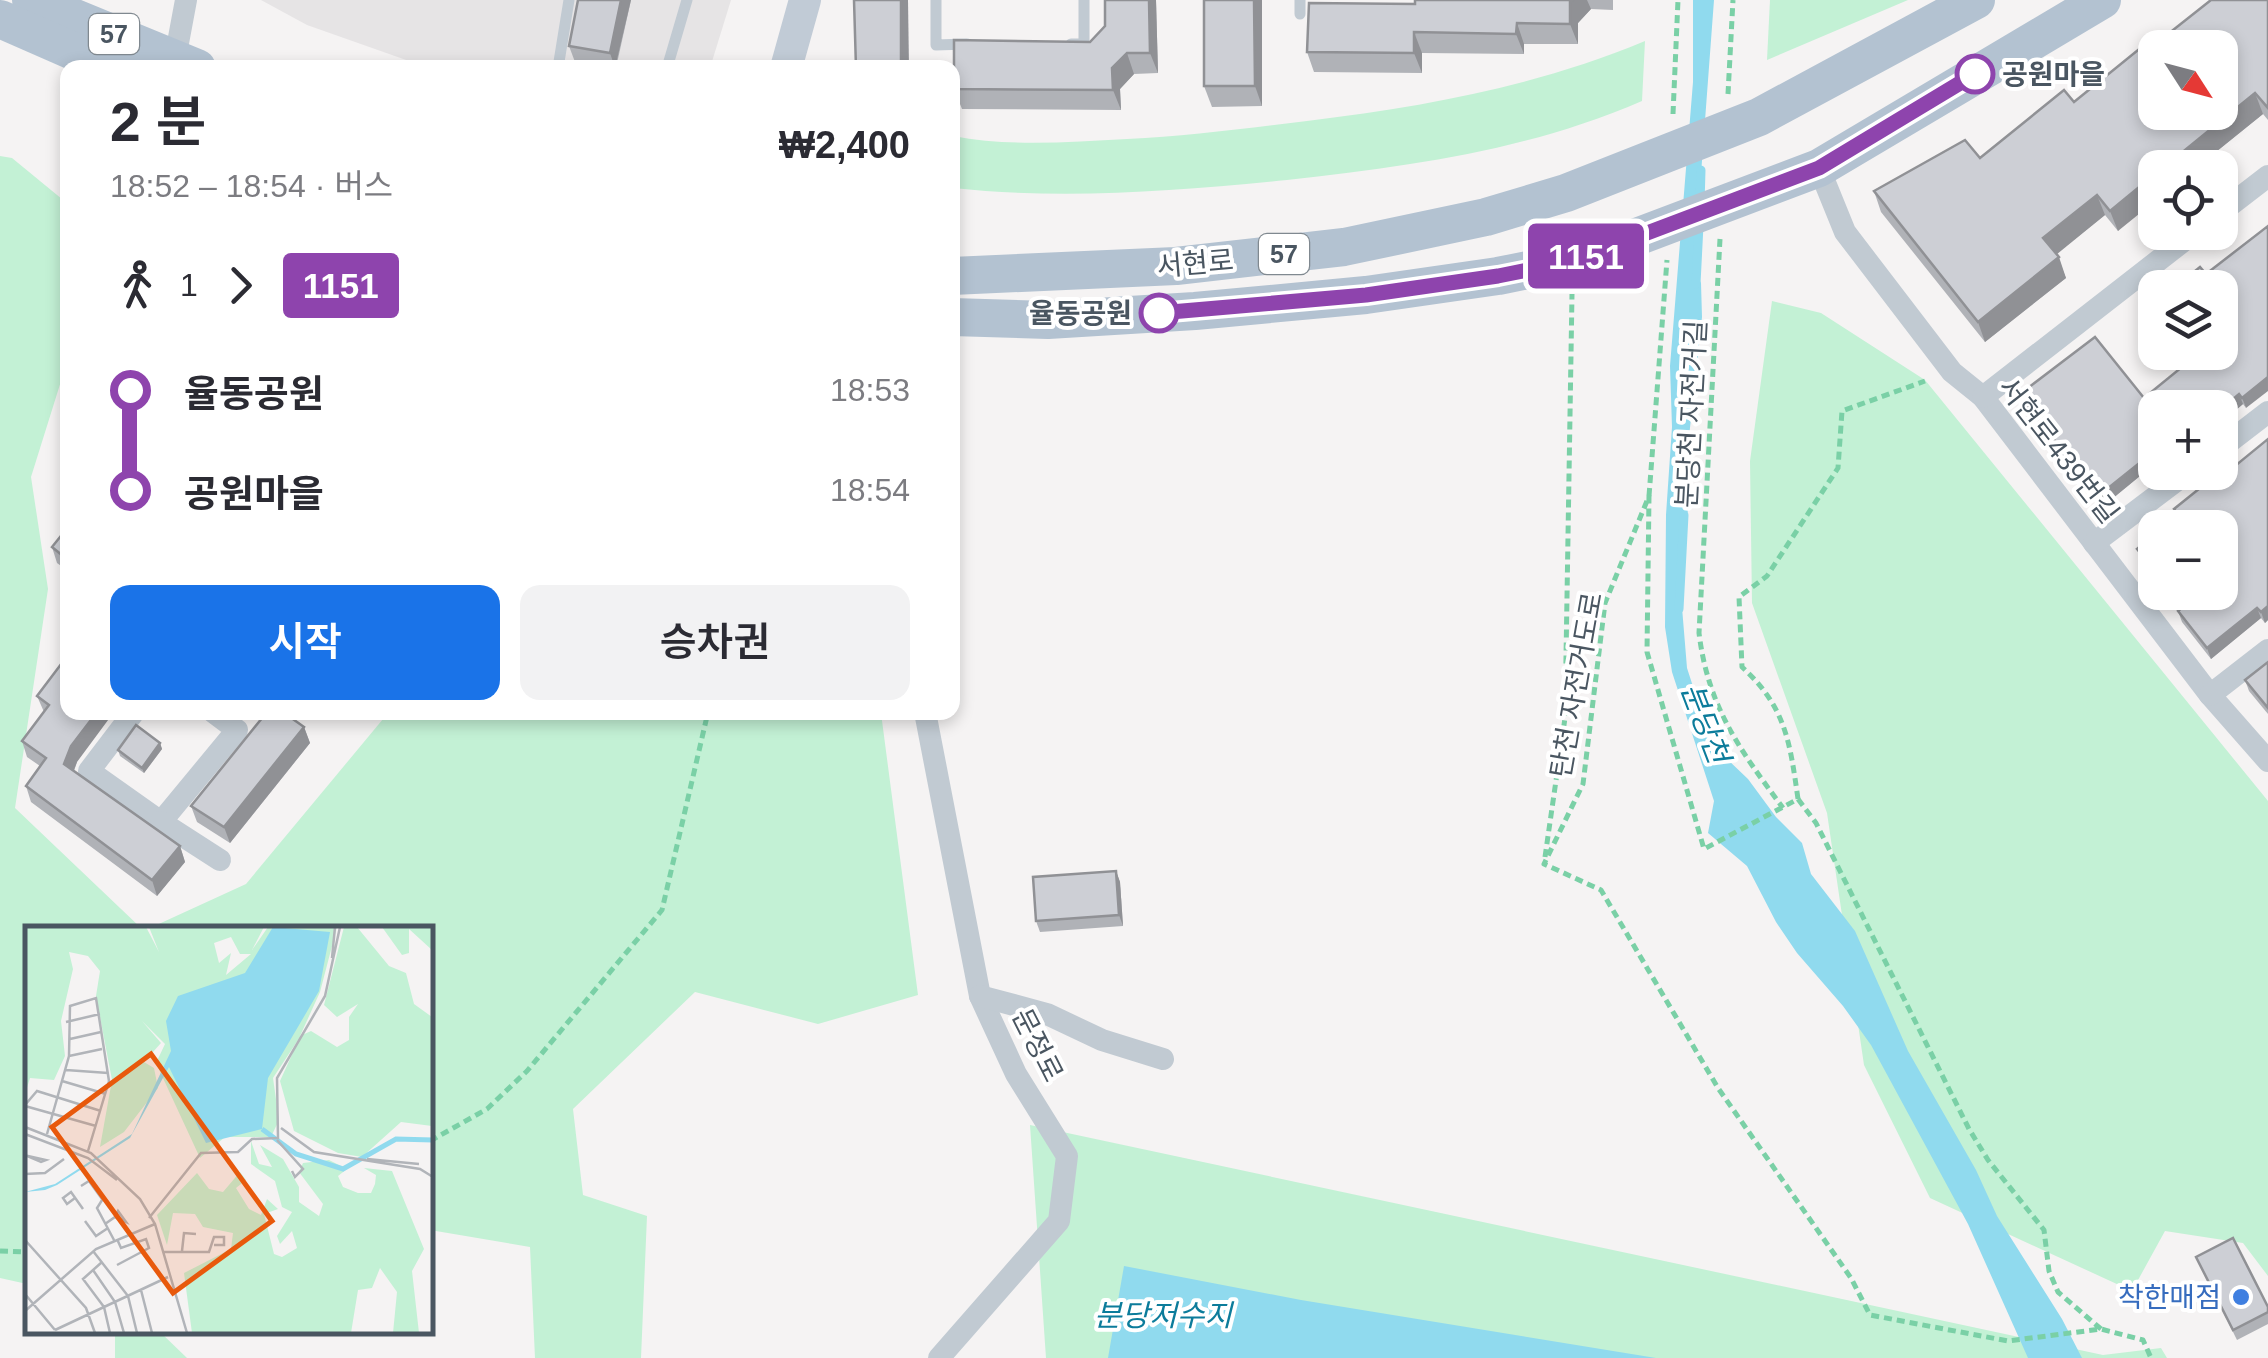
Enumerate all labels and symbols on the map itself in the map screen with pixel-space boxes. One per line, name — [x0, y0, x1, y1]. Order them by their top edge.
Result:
road number: 57 — [89, 14, 139, 54]
north arrow — [2138, 30, 2238, 130]
marker: 공원마을 — [1956, 55, 1994, 93]
place label: 공원마을 — [2002, 59, 2105, 90]
line badge: 1151 — [1516, 224, 1656, 288]
road number: 57 — [1259, 234, 1309, 274]
street label: 서현로 — [1155, 245, 1235, 282]
marker: 율동공원 — [1140, 294, 1178, 332]
place label: 율동공원 — [1029, 298, 1132, 329]
street label: 분당천 자전거길 — [1671, 319, 1712, 509]
street label: 서현로439번길 — [1992, 372, 2125, 529]
street label: 탄천 자전거도로 — [1545, 590, 1608, 780]
water label: 분당천 — [1675, 678, 1737, 771]
inset map — [25, 926, 432, 1333]
street label: 문정로 — [1006, 1004, 1069, 1087]
place label: 착한매점 — [2118, 1282, 2221, 1313]
marker: 착한매점 — [2230, 1286, 2252, 1308]
water label: 분당저수지 — [1094, 1299, 1234, 1332]

